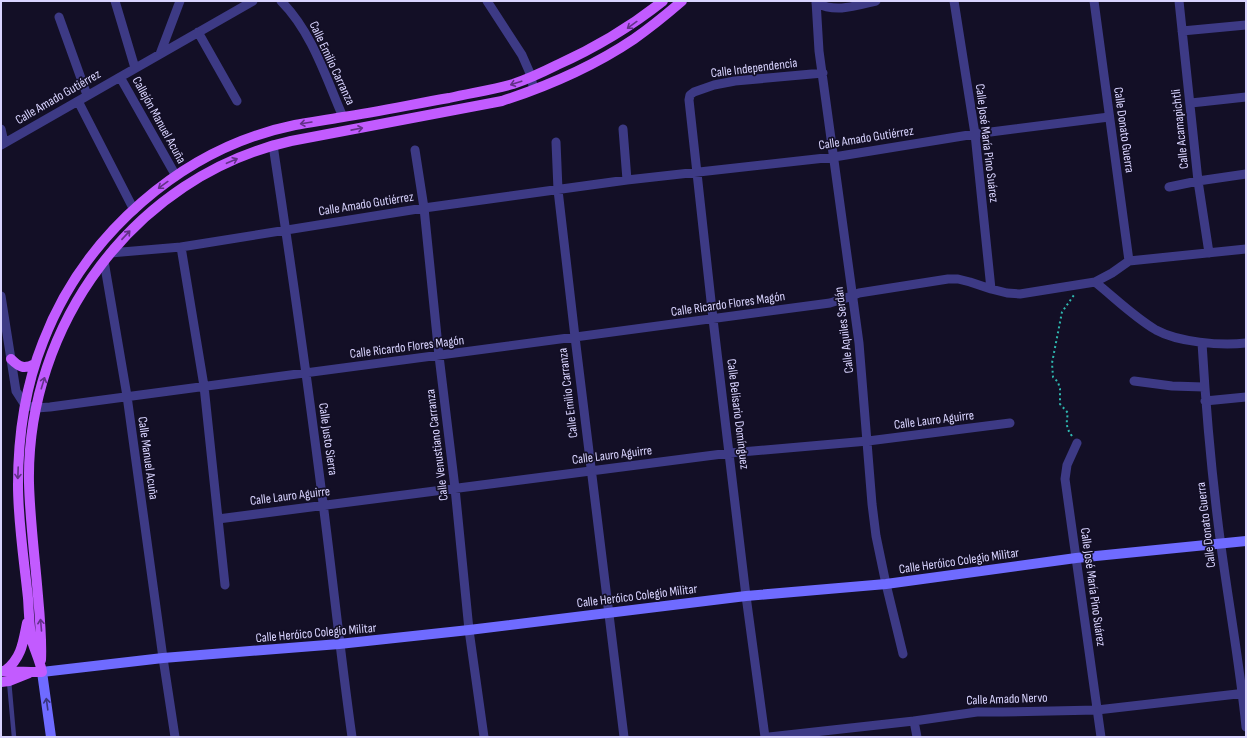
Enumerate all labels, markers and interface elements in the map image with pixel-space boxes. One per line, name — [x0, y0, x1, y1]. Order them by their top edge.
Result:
street label: Calle Emilio Carranza — [306, 19, 358, 107]
one-way arrow — [627, 20, 638, 29]
street label: Calle Independencia — [710, 55, 798, 81]
street label: Calle Amado Gutiérrez — [12, 66, 104, 128]
street label: Callejón Manuel Acuña — [129, 74, 189, 166]
one-way arrow — [511, 79, 523, 87]
street label: Calle José María Pino Suárez — [972, 83, 1002, 204]
street label: Calle Donato Guerra — [1110, 86, 1138, 174]
street label: Calle Acamapichtli — [1168, 88, 1192, 170]
one-way arrow — [300, 119, 313, 127]
street label: Calle Amado Gutiérrez — [817, 123, 915, 153]
one-way arrow — [350, 124, 363, 132]
one-way arrow — [225, 156, 237, 164]
one-way arrow — [157, 181, 168, 190]
street label: Calle Amado Gutiérrez — [317, 189, 415, 219]
one-way arrow — [121, 230, 131, 240]
street label: Calle Aquiles Serdán — [831, 286, 857, 374]
street label: Calle Ricardo Flores Magón — [670, 288, 786, 320]
street label: Calle Ricardo Flores Magón — [349, 332, 465, 362]
street label: Calle Emilio Carranza — [555, 347, 581, 439]
street label: Calle Belisario Domínguez — [723, 358, 753, 470]
one-way arrow — [39, 378, 47, 390]
street label: Calle Venustiano Carranza — [422, 388, 452, 502]
street label: Calle Justo Sierra — [315, 402, 341, 476]
street label: Calle Lauro Aguirre — [893, 407, 975, 433]
street label: Calle Manuel Acuña — [134, 415, 162, 501]
street label: Calle Lauro Aguirre — [571, 442, 653, 468]
one-way arrow — [15, 466, 22, 479]
street label: Calle Donato Guerra — [1193, 481, 1219, 569]
street label: Calle Lauro Aguirre — [249, 483, 331, 509]
street label: Calle José María Pino Suárez — [1077, 527, 1109, 648]
street label: Calle Heróico Colegio Militar — [898, 545, 1020, 577]
street label: Calle Heróico Colegio Militar — [576, 581, 698, 611]
one-way arrow — [37, 619, 44, 632]
street label: Calle Heróico Colegio Militar — [255, 620, 377, 646]
street label: Calle Amado Nervo — [966, 690, 1048, 708]
one-way arrow — [43, 698, 51, 711]

